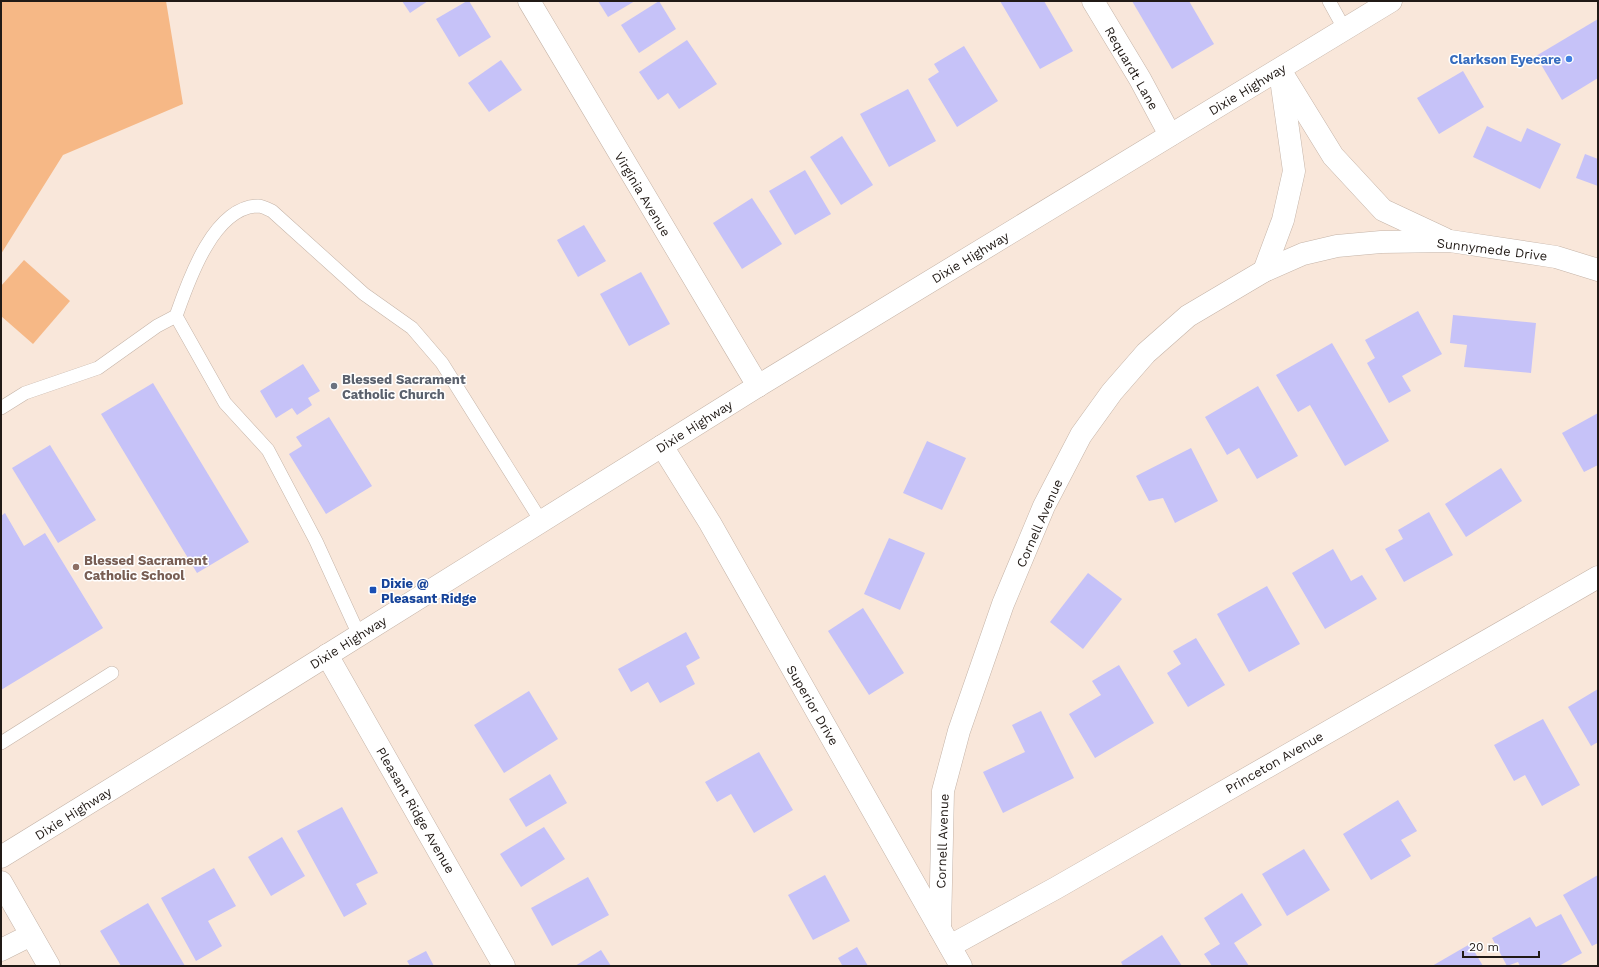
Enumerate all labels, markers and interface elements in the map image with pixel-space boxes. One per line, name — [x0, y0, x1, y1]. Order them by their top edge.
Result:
street label: Requardt Lane — [1102, 24, 1161, 112]
place label: Clarkson Eyecare — [1449, 52, 1561, 67]
marker: Clarkson Eyecare — [1564, 54, 1574, 64]
street label: Dixie Highway — [1206, 60, 1289, 118]
street label: Virginia Avenue — [611, 149, 674, 239]
street label: Dixie Highway — [929, 228, 1012, 286]
street label: Sunnymede Drive — [1436, 235, 1548, 264]
place label: Blessed Sacrament Catholic Church — [342, 372, 466, 402]
marker: Blessed Sacrament Catholic Church — [329, 381, 339, 391]
street label: Dixie Highway — [653, 397, 736, 456]
street label: Cornell Avenue — [1013, 477, 1066, 570]
place label: Blessed Sacrament Catholic School — [84, 553, 208, 583]
marker: Blessed Sacrament Catholic School — [71, 562, 81, 572]
place label: Dixie @ Pleasant Ridge — [381, 576, 477, 606]
marker: Dixie @ Pleasant Ridge — [368, 585, 378, 595]
street label: Dixie Highway — [307, 613, 390, 672]
street label: Superior Drive — [784, 662, 842, 748]
street label: Princeton Avenue — [1223, 728, 1326, 797]
street label: Pleasant Ridge Avenue — [373, 744, 458, 876]
street label: Dixie Highway — [32, 784, 115, 843]
street label: Cornell Avenue — [933, 793, 952, 889]
scale bar — [1463, 933, 1539, 959]
text: 20 m — [1469, 940, 1499, 954]

